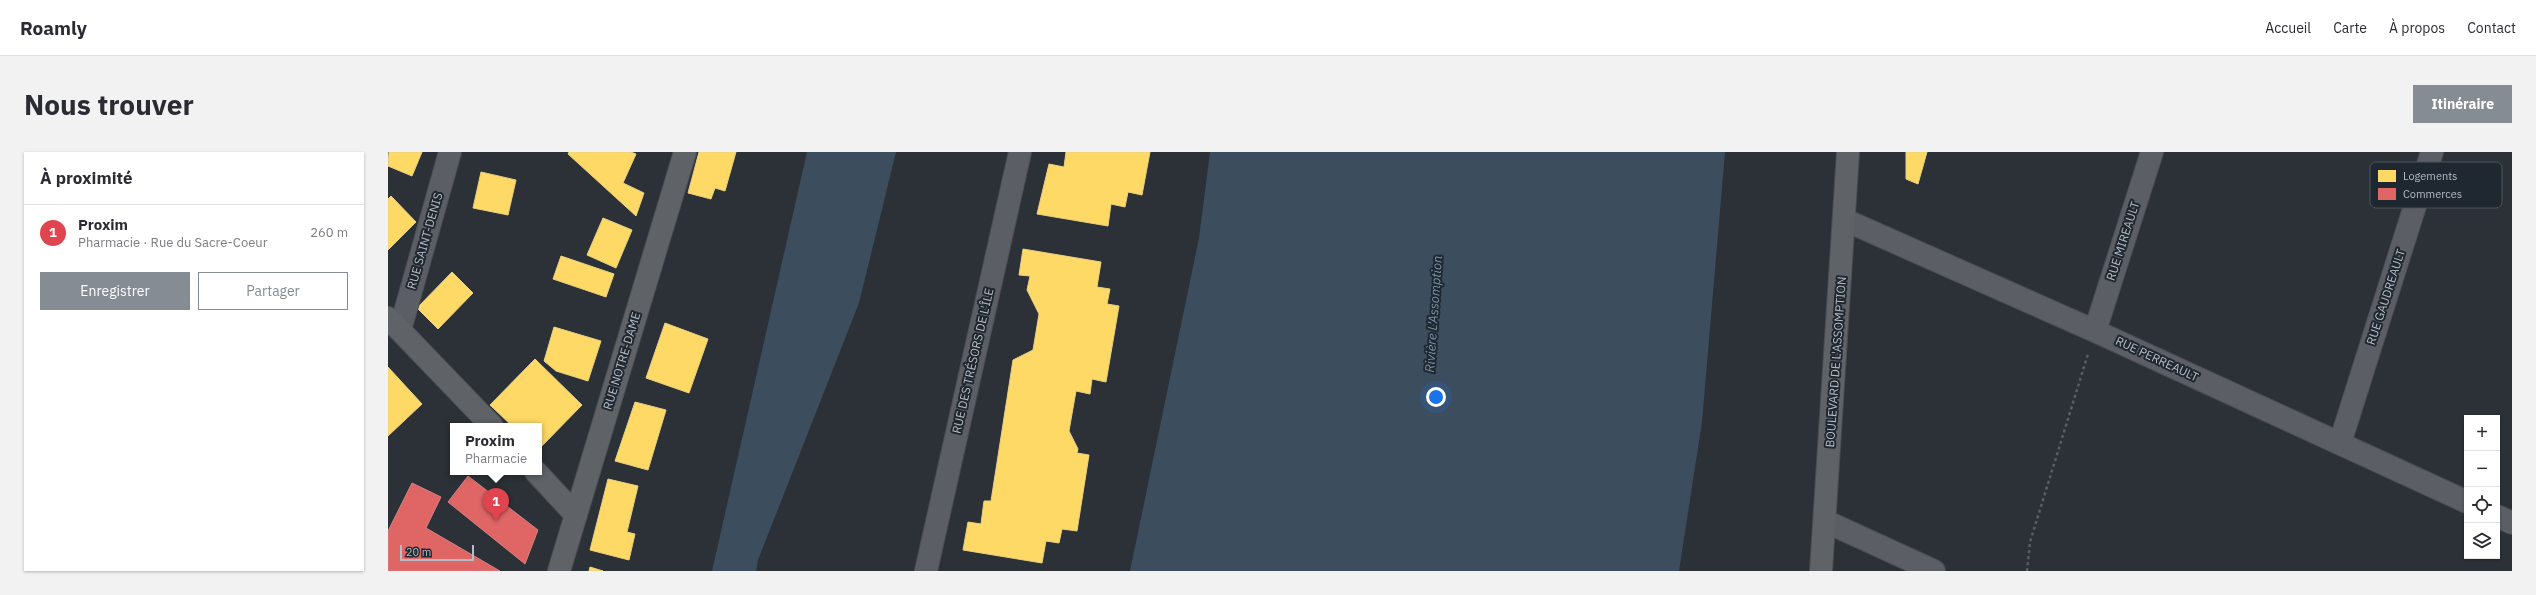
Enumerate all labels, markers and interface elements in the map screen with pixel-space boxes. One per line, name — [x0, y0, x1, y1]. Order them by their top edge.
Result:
text: Roamly — [20, 16, 87, 40]
text: Accueil — [2265, 19, 2311, 37]
text: Carte — [2333, 19, 2367, 37]
text: À propos — [2389, 19, 2445, 37]
text: Contact — [2467, 19, 2516, 37]
button: Itinéraire — [2413, 85, 2512, 123]
text: Nous trouver — [24, 86, 194, 123]
legend — [2370, 162, 2502, 208]
text: À proximité — [40, 167, 133, 189]
text: Logements — [2403, 169, 2457, 183]
text: Commerces — [2403, 187, 2462, 201]
street label: RUE SAINT-DENIS — [404, 191, 445, 291]
street label: RUE MIREAULT — [2103, 199, 2142, 282]
text: Proxim — [78, 215, 128, 234]
text: 1 — [49, 224, 57, 241]
text: 260 m — [310, 224, 348, 241]
text: Pharmacie · Rue du Sacre-Coeur — [78, 234, 268, 251]
street label: RUE GAUDREAULT — [2363, 247, 2408, 347]
water label: Rivière L'Assomption — [1421, 255, 1446, 373]
button: Enregistrer — [40, 272, 190, 310]
button: Partager — [198, 272, 348, 310]
street label: BOULEVARD DE L'ASSOMPTION — [1822, 276, 1849, 448]
street label: RUE DES TRÉSORS DE L'ÎLE — [948, 287, 997, 435]
street label: RUE NOTRE-DAME — [600, 310, 643, 411]
street label: RUE PERREAULT — [2113, 333, 2201, 384]
your location — [1426, 387, 1446, 407]
map controls — [2464, 415, 2500, 559]
button: + — [2464, 415, 2500, 451]
popup — [450, 423, 542, 475]
text: Proxim — [465, 431, 515, 450]
text: Pharmacie — [465, 450, 527, 467]
button: − — [2464, 451, 2500, 487]
button: locate — [2464, 487, 2500, 523]
pin: 1 — [483, 488, 509, 521]
button: layers — [2464, 523, 2500, 559]
scale bar — [400, 543, 474, 562]
text: 20 m — [406, 545, 431, 559]

